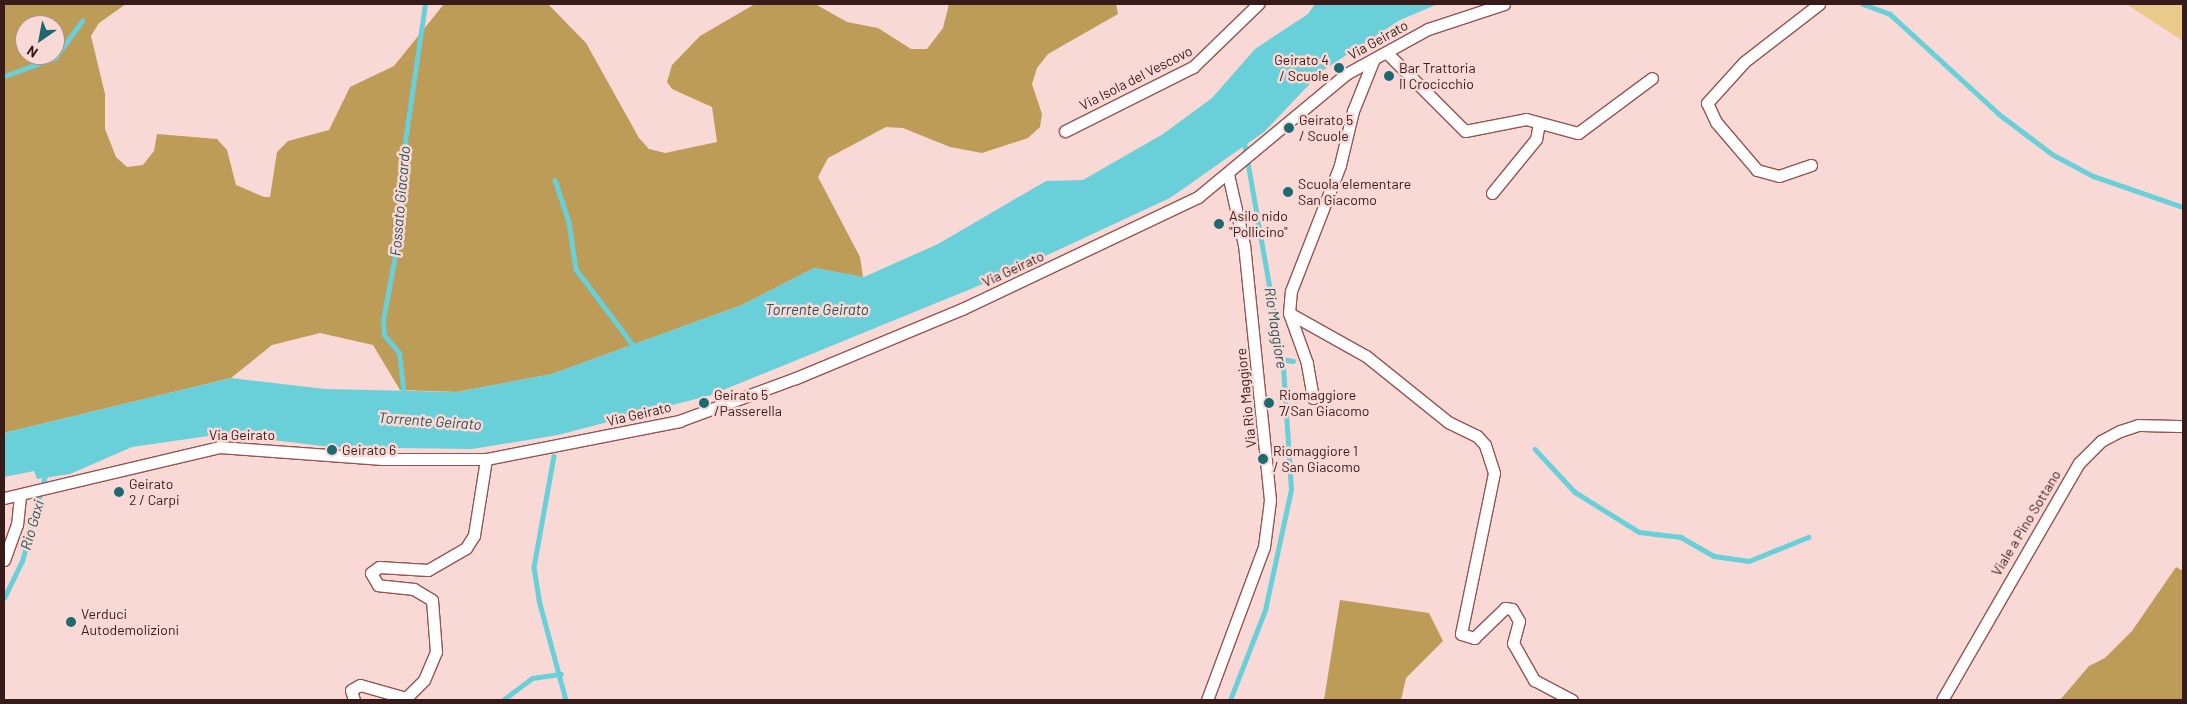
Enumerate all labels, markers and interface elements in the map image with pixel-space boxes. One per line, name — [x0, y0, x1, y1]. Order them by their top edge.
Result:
north arrow — [15, 15, 65, 65]
street label: Via Geirato — [1345, 17, 1411, 63]
text: N — [24, 42, 41, 62]
street label: Via Isola del Vescovo — [1077, 42, 1195, 114]
place label: Geirato 4 / Scuole — [1274, 52, 1329, 84]
place label: Bar Trattoria Il Crocicchio — [1399, 60, 1476, 92]
marker: Geirato 4 / Scuole — [1333, 62, 1345, 74]
marker: Bar Trattoria Il Crocicchio — [1383, 70, 1395, 82]
place label: Geirato 5 / Scuole — [1299, 112, 1353, 144]
marker: Geirato 5 / Scuole — [1283, 122, 1295, 134]
water label: Fossato Giacardo — [386, 145, 414, 257]
place label: Scuola elementare San Giacomo — [1298, 176, 1411, 208]
marker: Scuola elementare San Giacomo — [1282, 186, 1294, 198]
place label: Asilo nido "Pollicino" — [1229, 208, 1288, 240]
marker: Asilo nido "Pollicino" — [1213, 218, 1225, 230]
street label: Via Geirato — [980, 247, 1046, 291]
water label: Rio Maggiore — [1261, 286, 1291, 370]
water label: Torrente Geirato — [765, 301, 869, 319]
street label: Via Rio Maggiore — [1232, 347, 1260, 449]
place label: Geirato 5 /Passerella — [714, 387, 782, 420]
place label: Riomaggiore 7/San Giacomo — [1279, 387, 1369, 420]
marker: Geirato 5 /Passerella — [698, 397, 710, 409]
marker: Riomaggiore 7/San Giacomo — [1263, 397, 1275, 409]
street label: Via Geirato — [605, 398, 673, 430]
water label: Torrente Geirato — [378, 408, 482, 434]
street label: Via Geirato — [209, 427, 275, 443]
place label: Geirato 6 — [342, 442, 396, 458]
place label: Riomaggiore 1 / San Giacomo — [1273, 443, 1360, 476]
marker: Geirato 6 — [326, 444, 338, 456]
marker: Riomaggiore 1 / San Giacomo — [1257, 453, 1269, 465]
street label: Viale a Pino Sottano — [1988, 467, 2064, 579]
place label: Geirato 2 / Carpi — [129, 476, 180, 508]
marker: Geirato 2 / Carpi — [113, 486, 125, 498]
water label: Rio Gaxi — [16, 498, 48, 552]
place label: Verduci Autodemolizioni — [81, 606, 179, 638]
marker: Verduci Autodemolizioni — [65, 616, 77, 628]

